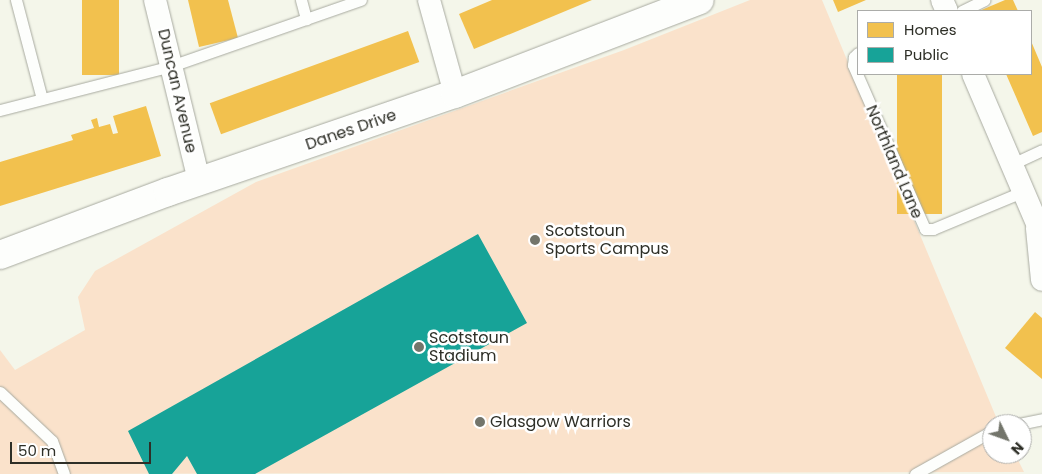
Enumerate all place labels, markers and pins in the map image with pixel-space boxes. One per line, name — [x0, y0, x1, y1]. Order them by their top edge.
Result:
place label: Scotstoun Sports Campus — [545, 221, 669, 259]
marker: Scotstoun Sports Campus — [529, 234, 541, 246]
place label: Scotstoun Stadium — [429, 328, 509, 366]
marker: Scotstoun Stadium — [413, 341, 425, 353]
place label: Glasgow Warriors — [490, 412, 631, 432]
marker: Glasgow Warriors — [474, 416, 486, 428]

